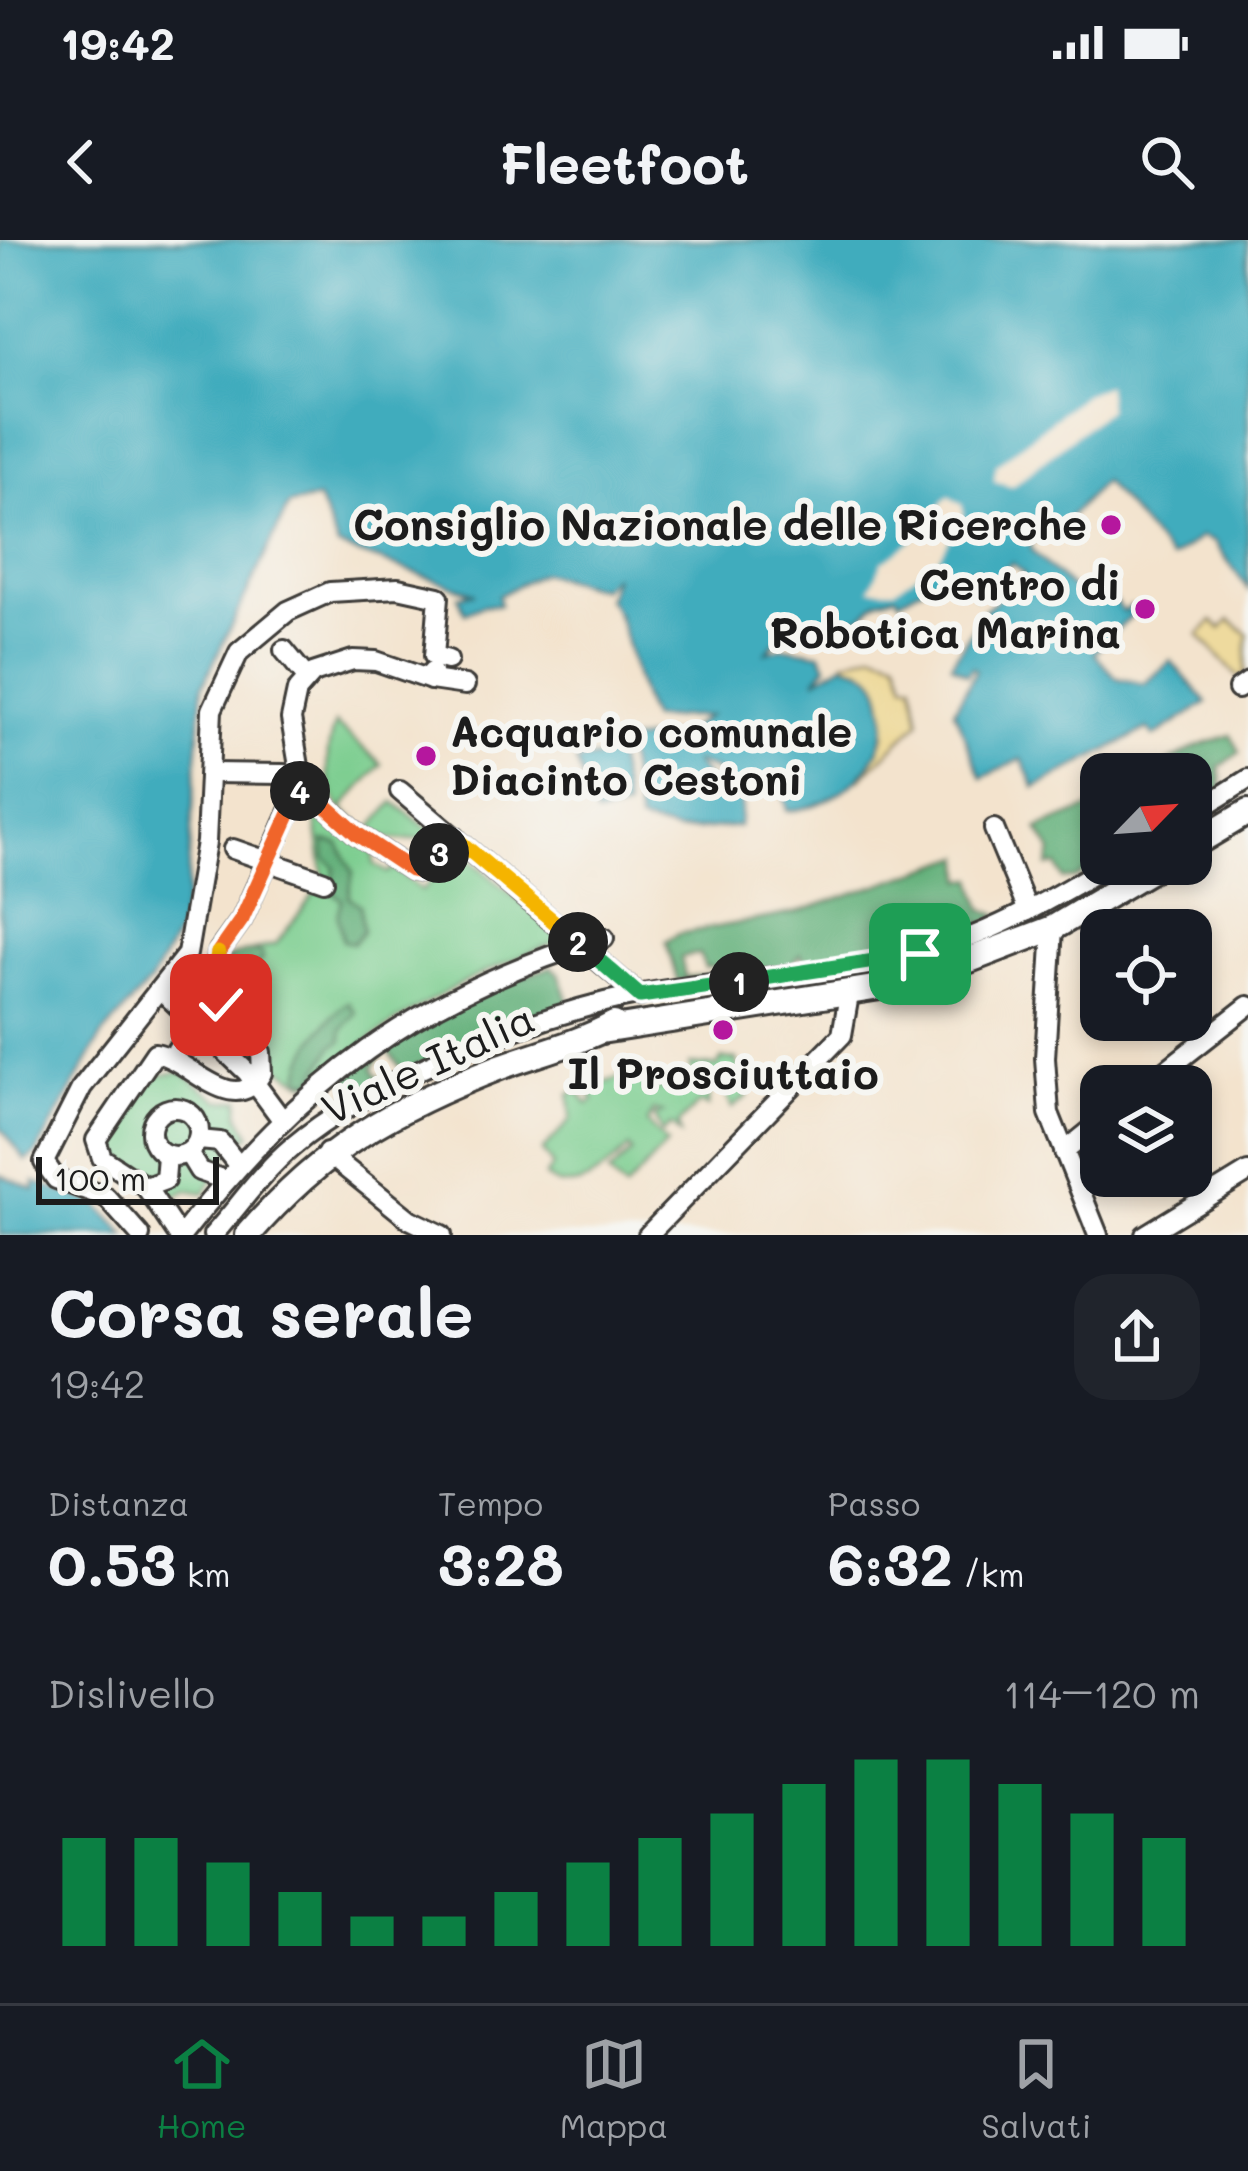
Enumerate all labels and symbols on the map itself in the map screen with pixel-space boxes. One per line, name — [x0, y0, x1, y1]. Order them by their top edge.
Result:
place label: Consiglio Nazionale delle Ricerche — [353, 496, 1087, 551]
marker: Consiglio Nazionale delle Ricerche — [1098, 512, 1124, 538]
place label: Centro di Robotica Marina — [770, 556, 1121, 659]
marker: Centro di Robotica Marina — [1132, 596, 1158, 622]
place label: Acquario comunale Diacinto Cestoni — [450, 703, 852, 806]
marker: Acquario comunale Diacinto Cestoni — [413, 743, 439, 769]
north arrow — [1080, 753, 1212, 885]
pin: 4 — [270, 761, 330, 821]
pin: 3 — [409, 823, 469, 883]
pin — [869, 903, 971, 1005]
pin: 2 — [548, 912, 608, 972]
pin: 1 — [709, 952, 769, 1012]
pin — [170, 954, 272, 1056]
street label: Viale Italia — [312, 989, 543, 1136]
marker: Il Prosciuttaio — [710, 1017, 736, 1043]
place label: Il Prosciuttaio — [567, 1045, 879, 1100]
scale bar — [36, 1151, 219, 1204]

